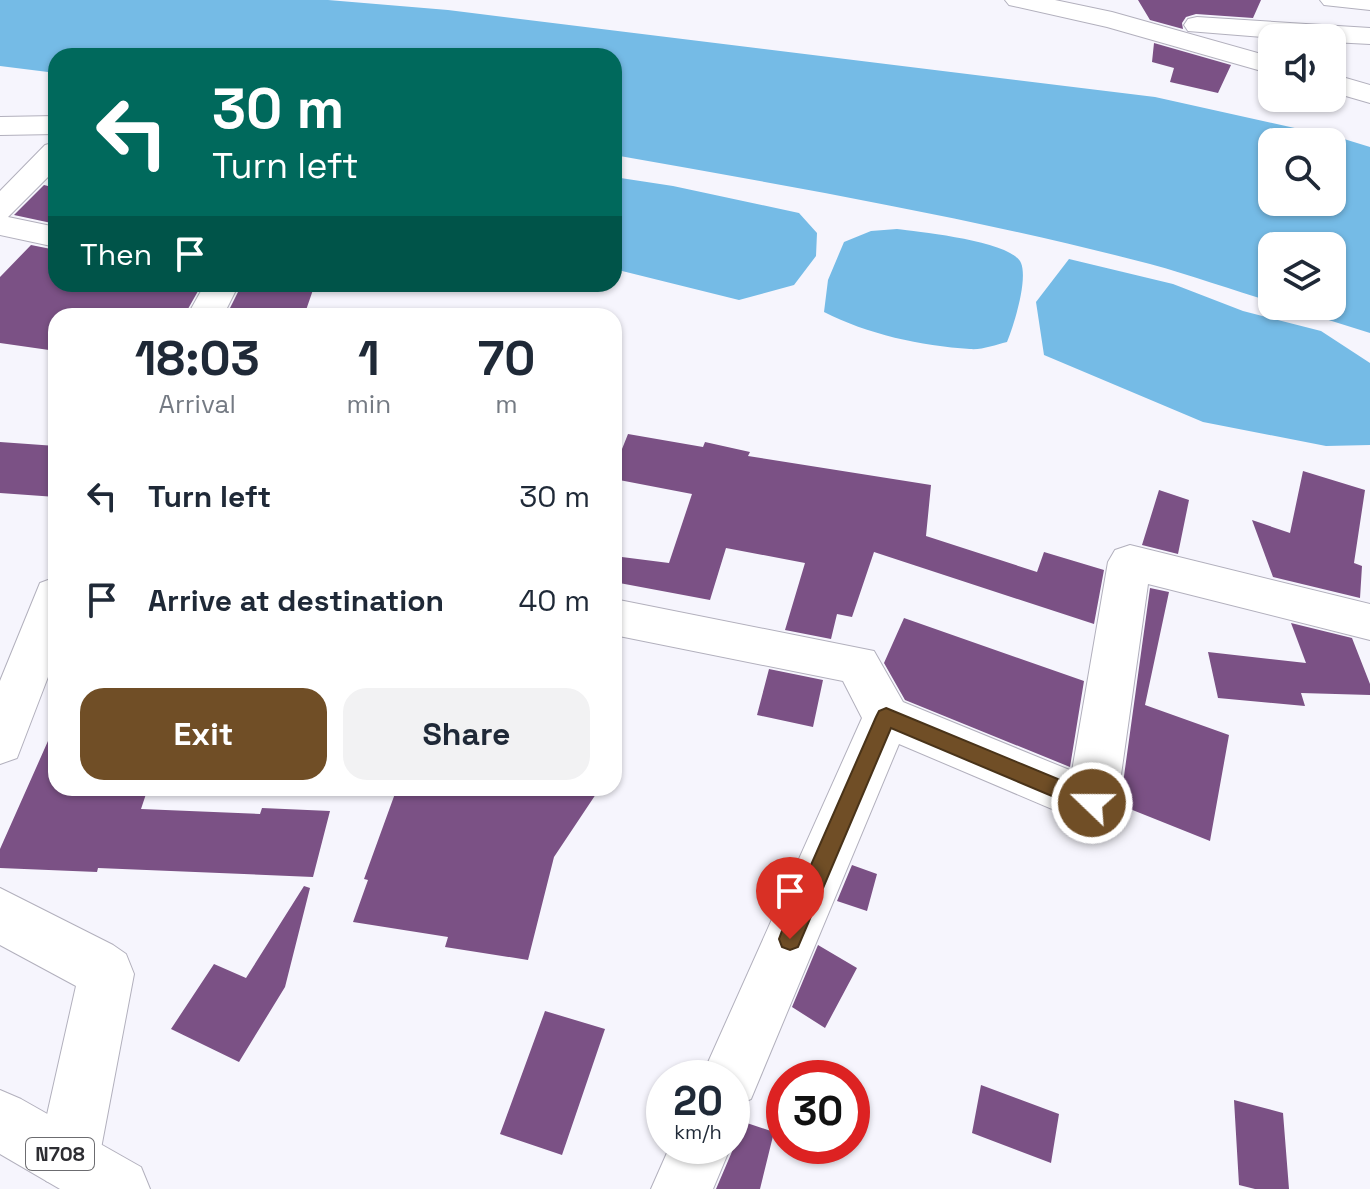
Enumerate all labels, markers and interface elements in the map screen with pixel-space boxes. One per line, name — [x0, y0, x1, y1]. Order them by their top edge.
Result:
map controls — [1258, 24, 1346, 320]
button: sound — [1258, 24, 1346, 112]
text: 30 m — [212, 73, 344, 144]
icon: left — [80, 80, 184, 184]
button: search — [1258, 128, 1346, 216]
text: Turn left — [212, 143, 359, 189]
icon: arrive — [168, 232, 212, 276]
button: layers — [1258, 232, 1346, 320]
text: Then — [80, 235, 152, 274]
text: 18:03 — [135, 328, 260, 389]
text: 1 — [358, 328, 380, 389]
text: 70 — [478, 328, 535, 389]
text: Arrival — [159, 387, 236, 421]
text: min — [346, 387, 391, 421]
text: m — [495, 387, 518, 421]
icon: left — [80, 474, 124, 518]
text: Turn left — [148, 477, 271, 516]
text: 30 m — [519, 477, 590, 516]
icon: arrive — [80, 578, 124, 622]
text: Arrive at destination — [148, 581, 444, 620]
text: 40 m — [519, 581, 590, 620]
button: Exit — [80, 688, 327, 780]
button: Share — [343, 688, 590, 780]
position arrow — [1050, 761, 1134, 845]
pin — [756, 857, 824, 939]
icon: arrive — [768, 869, 812, 913]
speed limit sign: 30 — [766, 1060, 870, 1164]
text: 20 — [673, 1076, 723, 1127]
text: km/h — [674, 1119, 722, 1145]
road number: N708 — [26, 1138, 94, 1170]

